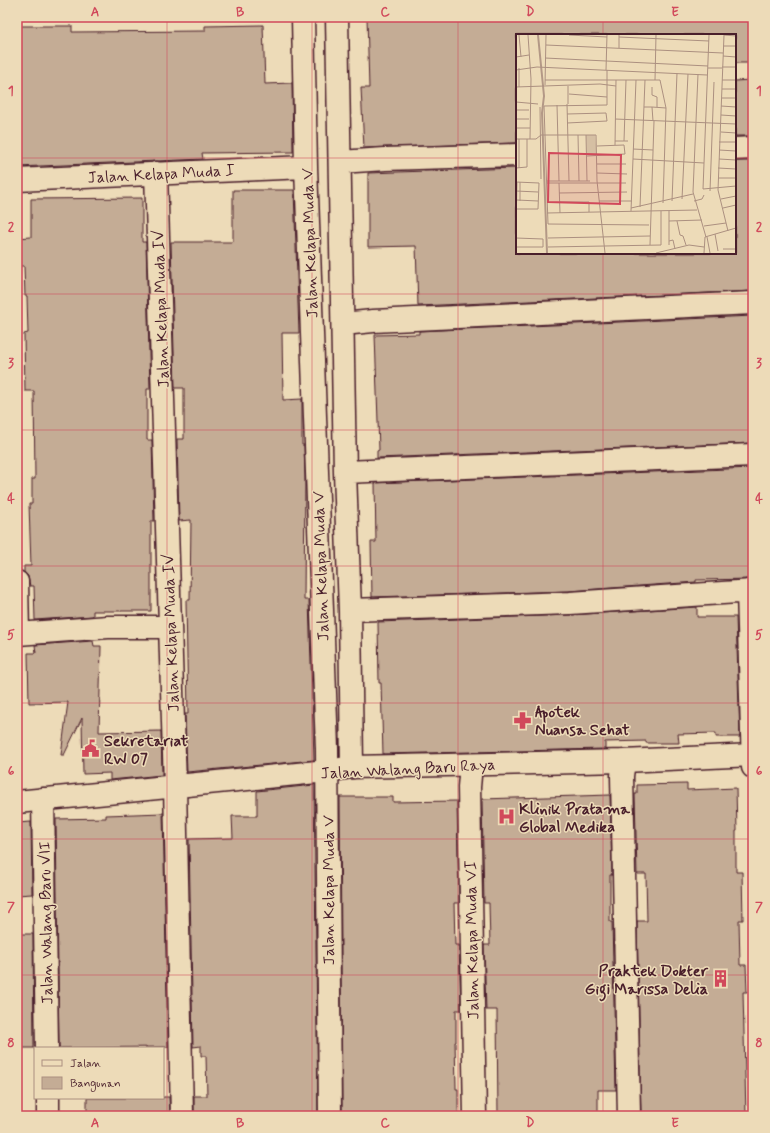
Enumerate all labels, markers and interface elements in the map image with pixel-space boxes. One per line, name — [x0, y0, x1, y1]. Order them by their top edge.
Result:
text: A — [91, 4, 99, 21]
text: B — [236, 4, 245, 21]
text: C — [380, 4, 390, 21]
text: D — [526, 4, 535, 21]
text: E — [671, 4, 679, 21]
inset map — [516, 34, 736, 254]
text: 1 — [8, 83, 14, 100]
text: 1 — [756, 83, 762, 100]
street label: Jalan Kelapa Muda I — [87, 160, 235, 189]
street label: Jalan Kelapa Muda V — [297, 167, 324, 318]
text: 2 — [8, 219, 15, 236]
text: 2 — [756, 219, 763, 236]
street label: Jalan Kelapa Muda IV — [148, 230, 175, 388]
text: 3 — [8, 355, 14, 372]
text: 3 — [756, 355, 762, 372]
street label: Jalan Kelapa Muda V — [308, 490, 335, 641]
text: 4 — [7, 491, 15, 508]
text: 4 — [755, 491, 763, 508]
street label: Jalan Kelapa Muda IV — [158, 554, 185, 712]
text: 5 — [7, 627, 15, 644]
text: 5 — [755, 627, 763, 644]
place label: Apotek Nuansa Sehat — [535, 702, 630, 741]
pharmacy icon: Apotek Nuansa Sehat — [512, 710, 532, 730]
place label: Sekretariat RW 07 — [104, 731, 189, 770]
public building icon: Sekretariat RW 07 — [81, 739, 101, 759]
street label: Jalan Walang Baru Raya — [320, 754, 496, 785]
text: 6 — [8, 763, 15, 780]
text: 6 — [756, 763, 763, 780]
place label: Klinik Pratama Global Medika — [519, 799, 630, 838]
hospital icon: Klinik Pratama Global Medika — [496, 807, 516, 827]
street label: Jalan Kelapa Muda V — [319, 815, 340, 965]
street label: Jalan Walang Baru VII — [35, 841, 58, 1005]
street label: Jalan Kelapa Muda VI — [461, 860, 484, 1020]
text: 7 — [7, 899, 15, 916]
text: 7 — [755, 899, 763, 916]
place label: Praktek Dokter Gigi Marissa Delia — [585, 961, 709, 1002]
building icon: Praktek Dokter Gigi Marissa Delia — [711, 969, 731, 989]
text: 8 — [7, 1035, 15, 1052]
text: 8 — [755, 1035, 763, 1052]
legend — [34, 1047, 164, 1099]
text: Jalan — [70, 1056, 102, 1072]
text: Bangunan — [70, 1076, 121, 1092]
text: A — [91, 1115, 99, 1132]
text: B — [236, 1115, 245, 1132]
text: C — [380, 1115, 390, 1132]
text: D — [526, 1115, 535, 1132]
text: E — [671, 1115, 679, 1132]

